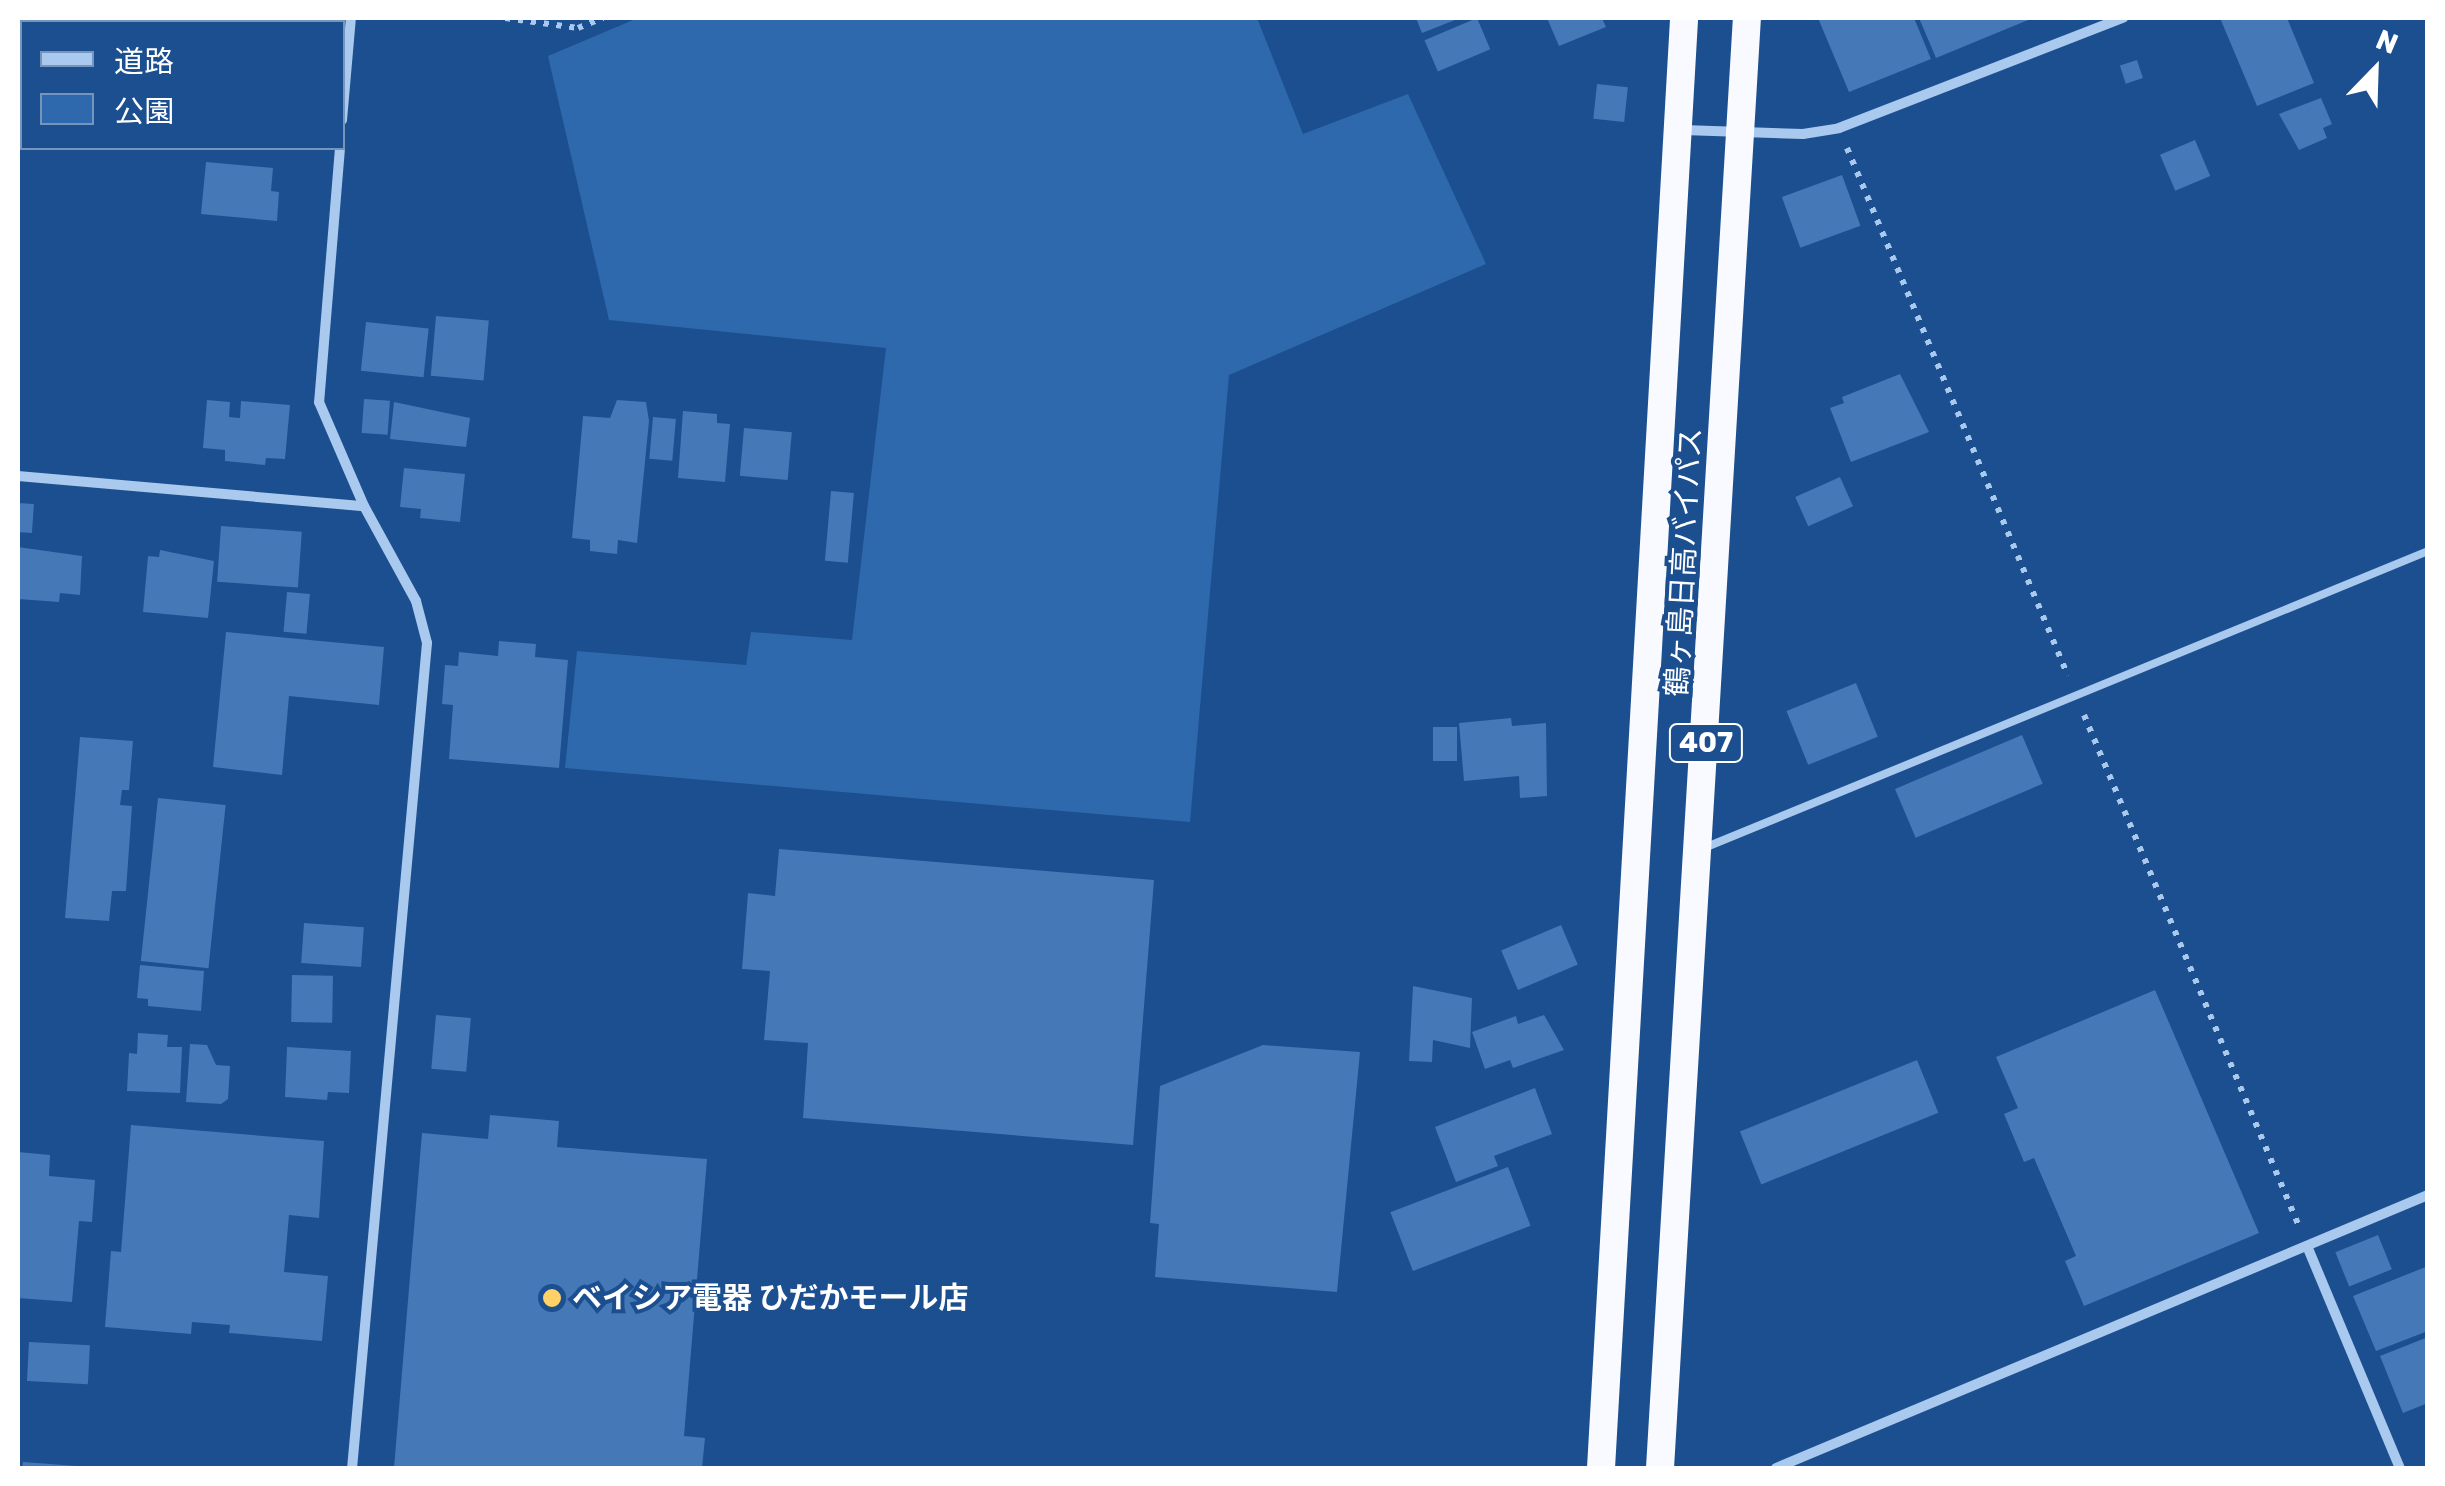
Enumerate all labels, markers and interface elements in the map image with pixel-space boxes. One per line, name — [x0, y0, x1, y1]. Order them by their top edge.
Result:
legend — [20, 20, 345, 150]
north arrow — [2325, 20, 2425, 120]
text: N — [2371, 23, 2403, 61]
text: 道路 — [114, 44, 174, 80]
text: 公園 — [114, 94, 174, 130]
street label: 鶴ヶ島日高バイパス — [1659, 426, 1709, 698]
road number: 407 — [1668, 720, 1744, 766]
place label: ベイシア電器 ひだかモール店 — [572, 1280, 968, 1316]
marker: ベイシア電器 ひだかモール店 — [541, 1287, 563, 1309]

